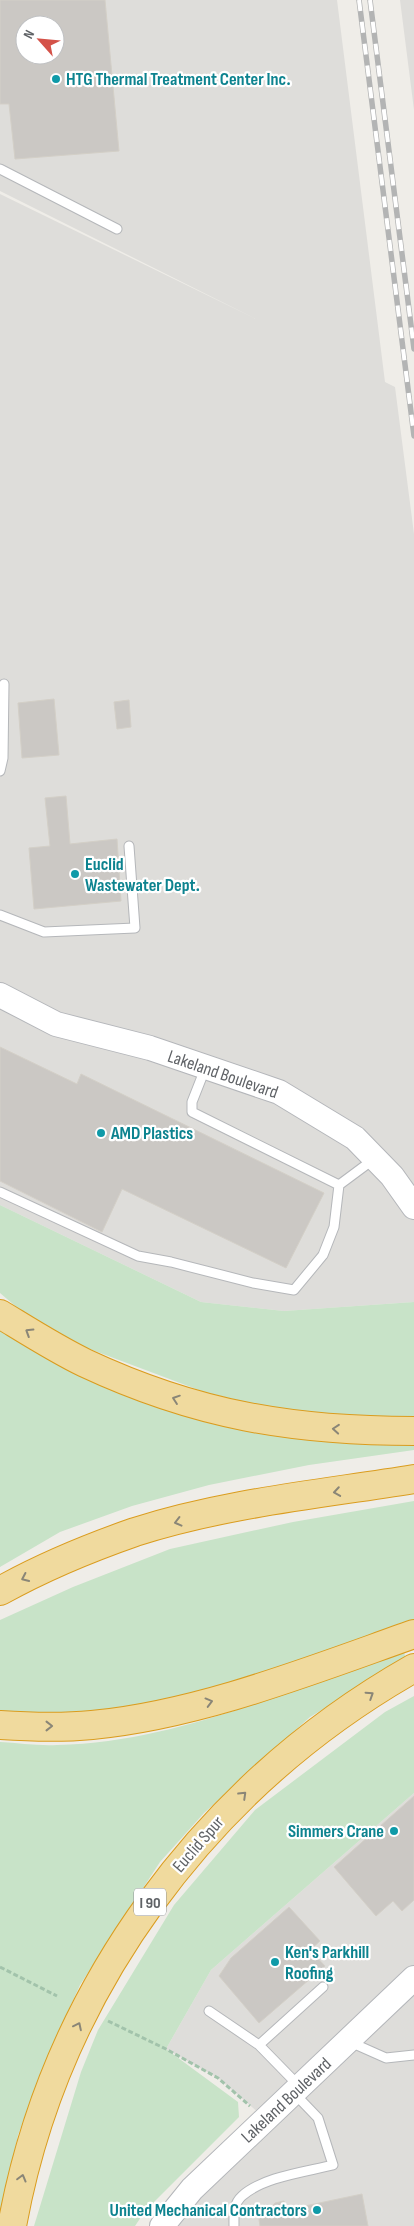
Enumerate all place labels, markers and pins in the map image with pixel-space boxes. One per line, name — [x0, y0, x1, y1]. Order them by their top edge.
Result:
place label: HTG Thermal Treatment Center Inc. — [66, 69, 291, 90]
marker: HTG Thermal Treatment Center Inc. — [50, 73, 62, 85]
place label: Euclid Wastewater Dept. — [85, 854, 200, 896]
marker: Euclid Wastewater Dept. — [69, 868, 81, 880]
place label: AMD Plastics — [110, 1123, 193, 1144]
marker: AMD Plastics — [95, 1127, 107, 1139]
place label: Simmers Crane — [288, 1821, 384, 1842]
marker: Simmers Crane — [388, 1825, 400, 1837]
place label: Ken's Parkhill Roofing — [285, 1942, 369, 1984]
marker: Ken's Parkhill Roofing — [269, 1956, 281, 1968]
place label: United Mechanical Contractors — [110, 2200, 307, 2221]
marker: United Mechanical Contractors — [311, 2204, 323, 2216]

